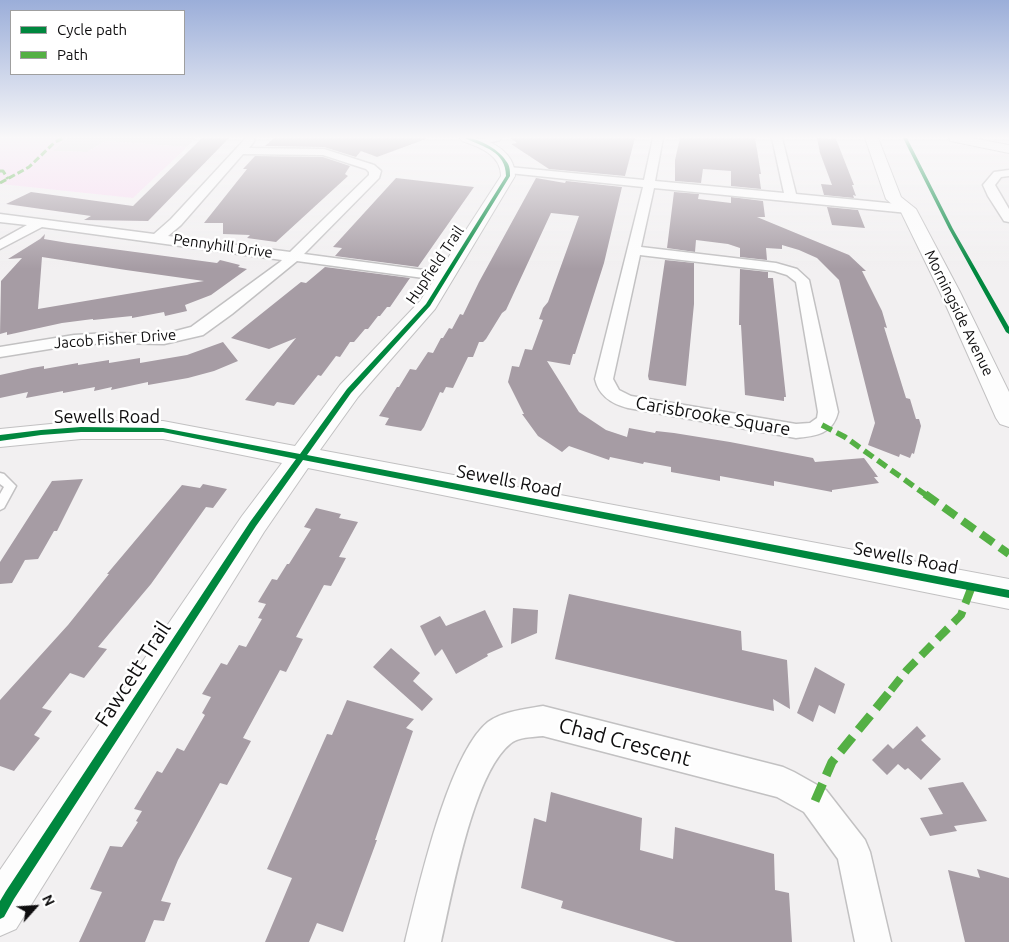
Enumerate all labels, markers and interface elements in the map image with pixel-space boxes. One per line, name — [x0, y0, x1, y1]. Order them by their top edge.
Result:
legend — [10, 10, 185, 75]
text: Cycle path — [57, 21, 127, 38]
text: Path — [57, 46, 88, 63]
street label: Hupfield Trail — [402, 223, 468, 307]
street label: Pennyhill Drive — [172, 230, 274, 262]
street label: Morningside Avenue — [921, 247, 997, 379]
street label: Jacob Fisher Drive — [53, 326, 177, 352]
street label: Carisbrooke Square — [634, 392, 792, 440]
street label: Sewells Road — [54, 406, 160, 428]
street label: Sewells Road — [455, 460, 563, 502]
street label: Sewells Road — [852, 537, 960, 579]
street label: Fawcett Trail — [90, 617, 176, 731]
street label: Chad Crescent — [556, 712, 694, 772]
north arrow — [10, 882, 60, 932]
text: N — [39, 892, 58, 909]

